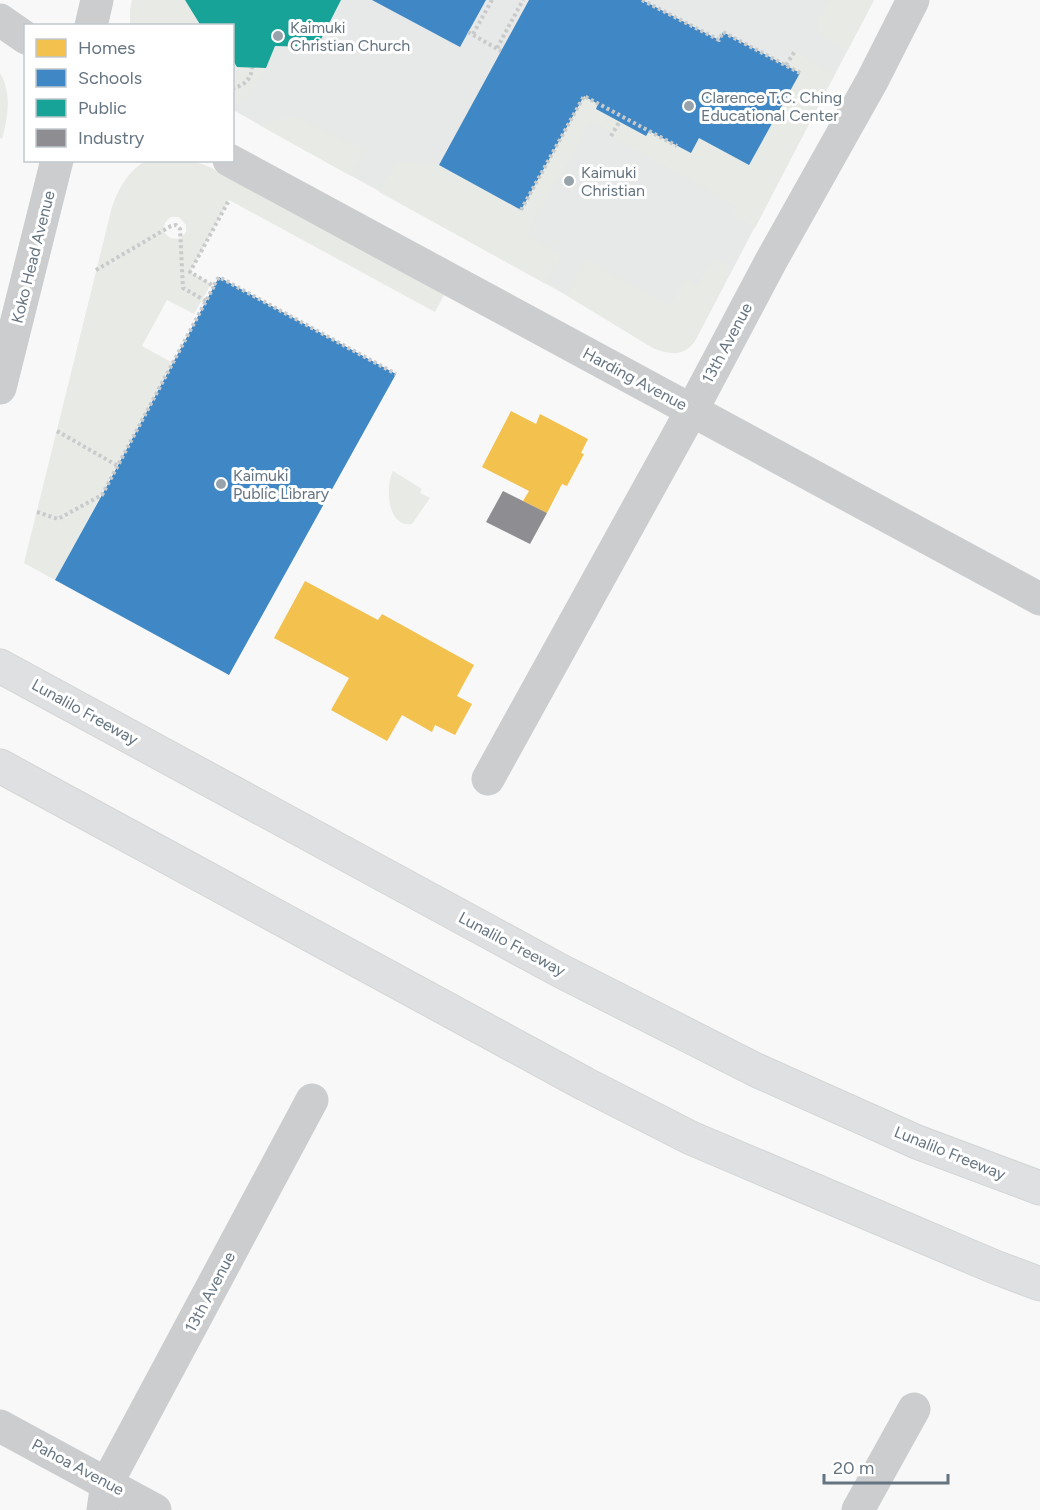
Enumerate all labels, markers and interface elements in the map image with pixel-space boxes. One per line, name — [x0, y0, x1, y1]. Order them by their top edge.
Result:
place label: Kaimuki Christian Church — [290, 18, 410, 55]
legend — [24, 24, 234, 162]
marker: Kaimuki Christian Church — [271, 29, 285, 43]
text: Homes — [78, 37, 136, 59]
text: Schools — [78, 67, 142, 89]
place label: Clarence T.C. Ching Educational Center — [701, 88, 842, 125]
text: Public — [78, 97, 127, 119]
marker: Clarence T.C. Ching Educational Center — [682, 99, 696, 113]
text: Industry — [78, 127, 145, 149]
place label: Kaimuki Christian — [581, 163, 645, 200]
marker: Kaimuki Christian — [562, 174, 576, 188]
street label: Koko Head Avenue — [7, 188, 59, 325]
street label: 13th Avenue — [698, 299, 756, 386]
street label: Harding Avenue — [580, 344, 690, 415]
place label: Kaimuki Public Library — [233, 466, 330, 503]
marker: Kaimuki Public Library — [214, 477, 228, 491]
street label: Lunalilo Freeway — [29, 675, 142, 749]
street label: Lunalilo Freeway — [455, 908, 569, 980]
street label: Lunalilo Freeway — [892, 1122, 1009, 1184]
street label: 13th Avenue — [181, 1248, 239, 1335]
street label: Pahoa Avenue — [29, 1435, 128, 1499]
scale bar — [824, 1447, 948, 1485]
text: 20 m — [833, 1457, 874, 1479]

